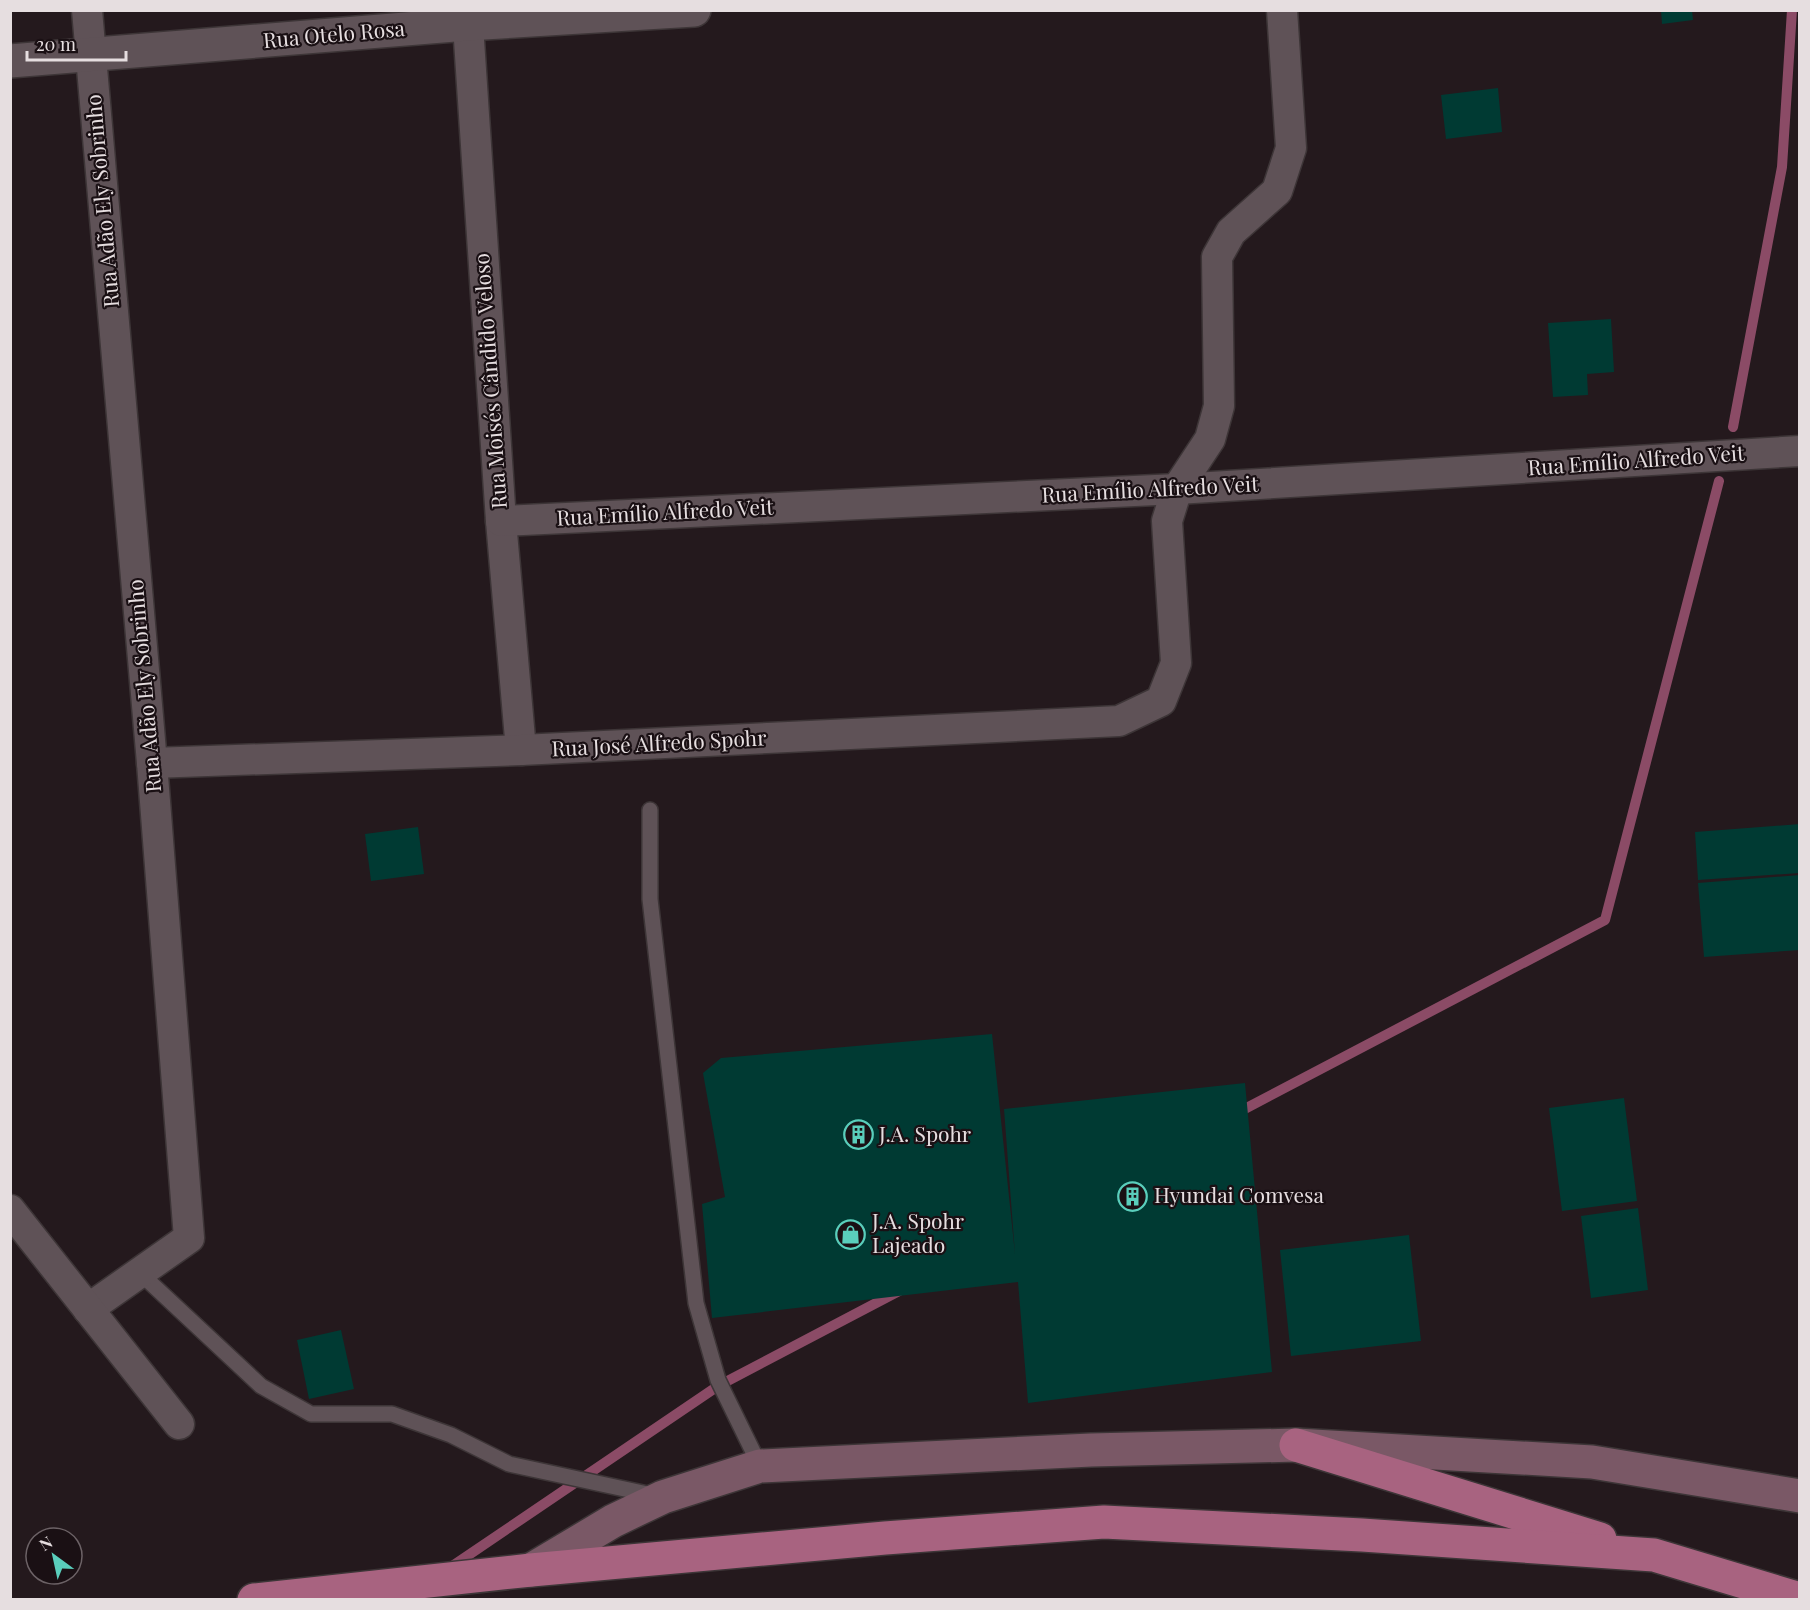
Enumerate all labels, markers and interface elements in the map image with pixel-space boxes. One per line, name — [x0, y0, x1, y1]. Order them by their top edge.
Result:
street label: Rua Otelo Rosa — [262, 13, 406, 53]
scale bar — [27, 24, 126, 62]
text: 20 m — [36, 32, 76, 56]
street label: Rua Adão Ely Sobrinho — [78, 93, 124, 309]
street label: Rua Moisés Cândido Veloso — [466, 252, 512, 510]
street label: Rua Emílio Alfredo Veit — [1527, 437, 1746, 481]
street label: Rua Emílio Alfredo Veit — [1041, 468, 1260, 508]
street label: Rua Emílio Alfredo Veit — [556, 491, 775, 531]
street label: Rua Adão Ely Sobrinho — [120, 578, 166, 794]
street label: Rua José Alfredo Spohr — [551, 722, 768, 762]
building icon: J.A. Spohr — [842, 1119, 874, 1151]
place label: J.A. Spohr — [878, 1119, 972, 1147]
building icon: Hyundai Comvesa — [1117, 1180, 1149, 1212]
place label: Hyundai Comvesa — [1154, 1180, 1324, 1208]
place label: J.A. Spohr Lajeado — [871, 1206, 965, 1258]
shop icon: J.A. Spohr Lajeado — [835, 1218, 867, 1250]
north arrow — [24, 1526, 84, 1586]
text: N — [35, 1531, 56, 1555]

